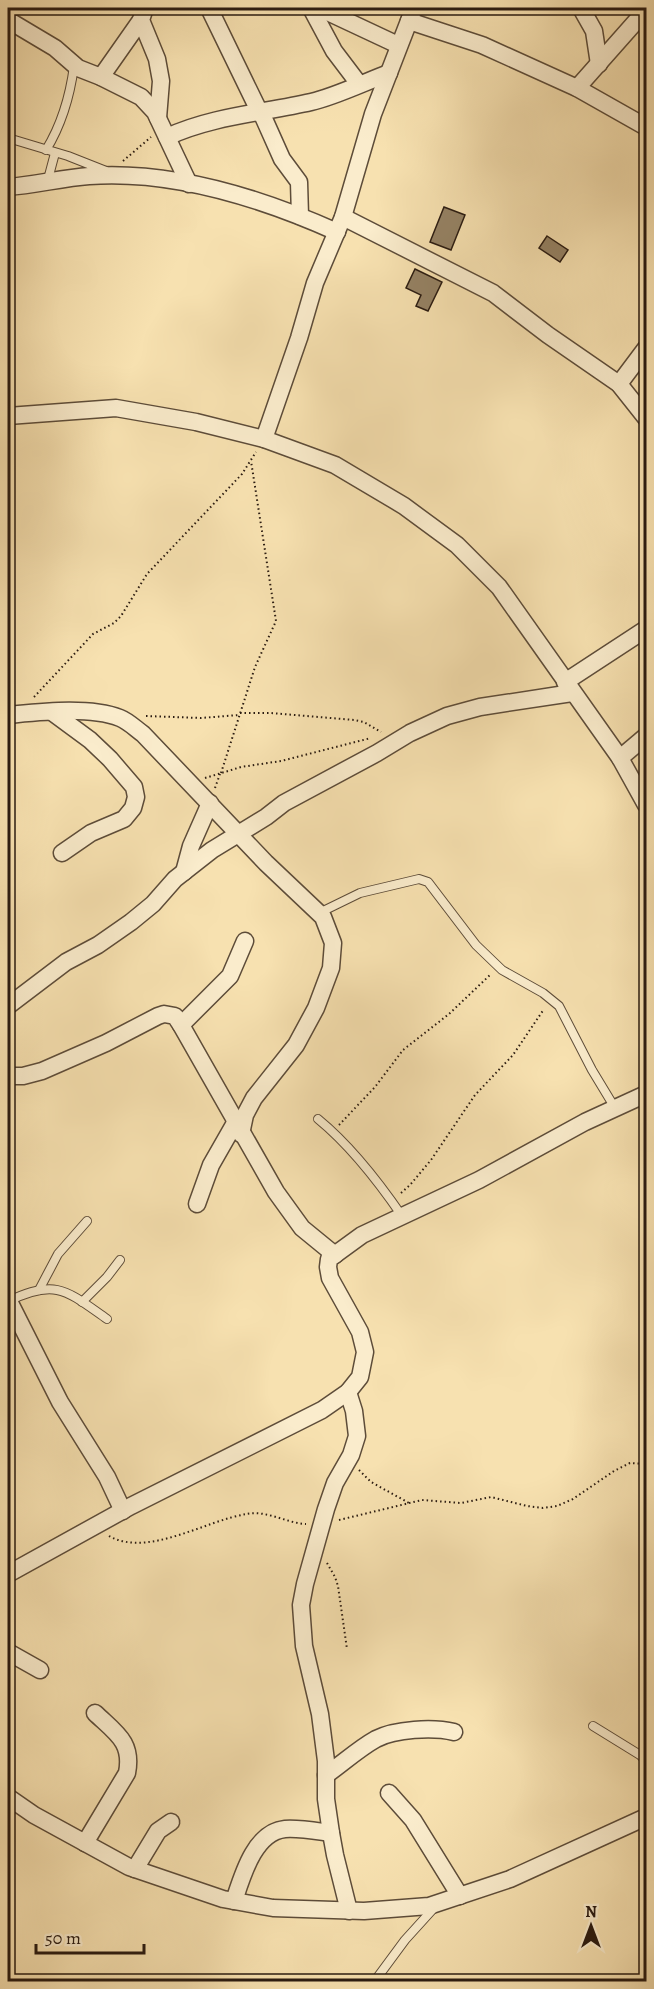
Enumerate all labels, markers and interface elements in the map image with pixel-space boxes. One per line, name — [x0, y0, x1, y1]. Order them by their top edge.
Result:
north arrow — [561, 1896, 621, 1956]
text: N — [585, 1901, 597, 1923]
scale bar — [36, 1917, 144, 1955]
text: 50 m — [45, 1926, 81, 1950]

